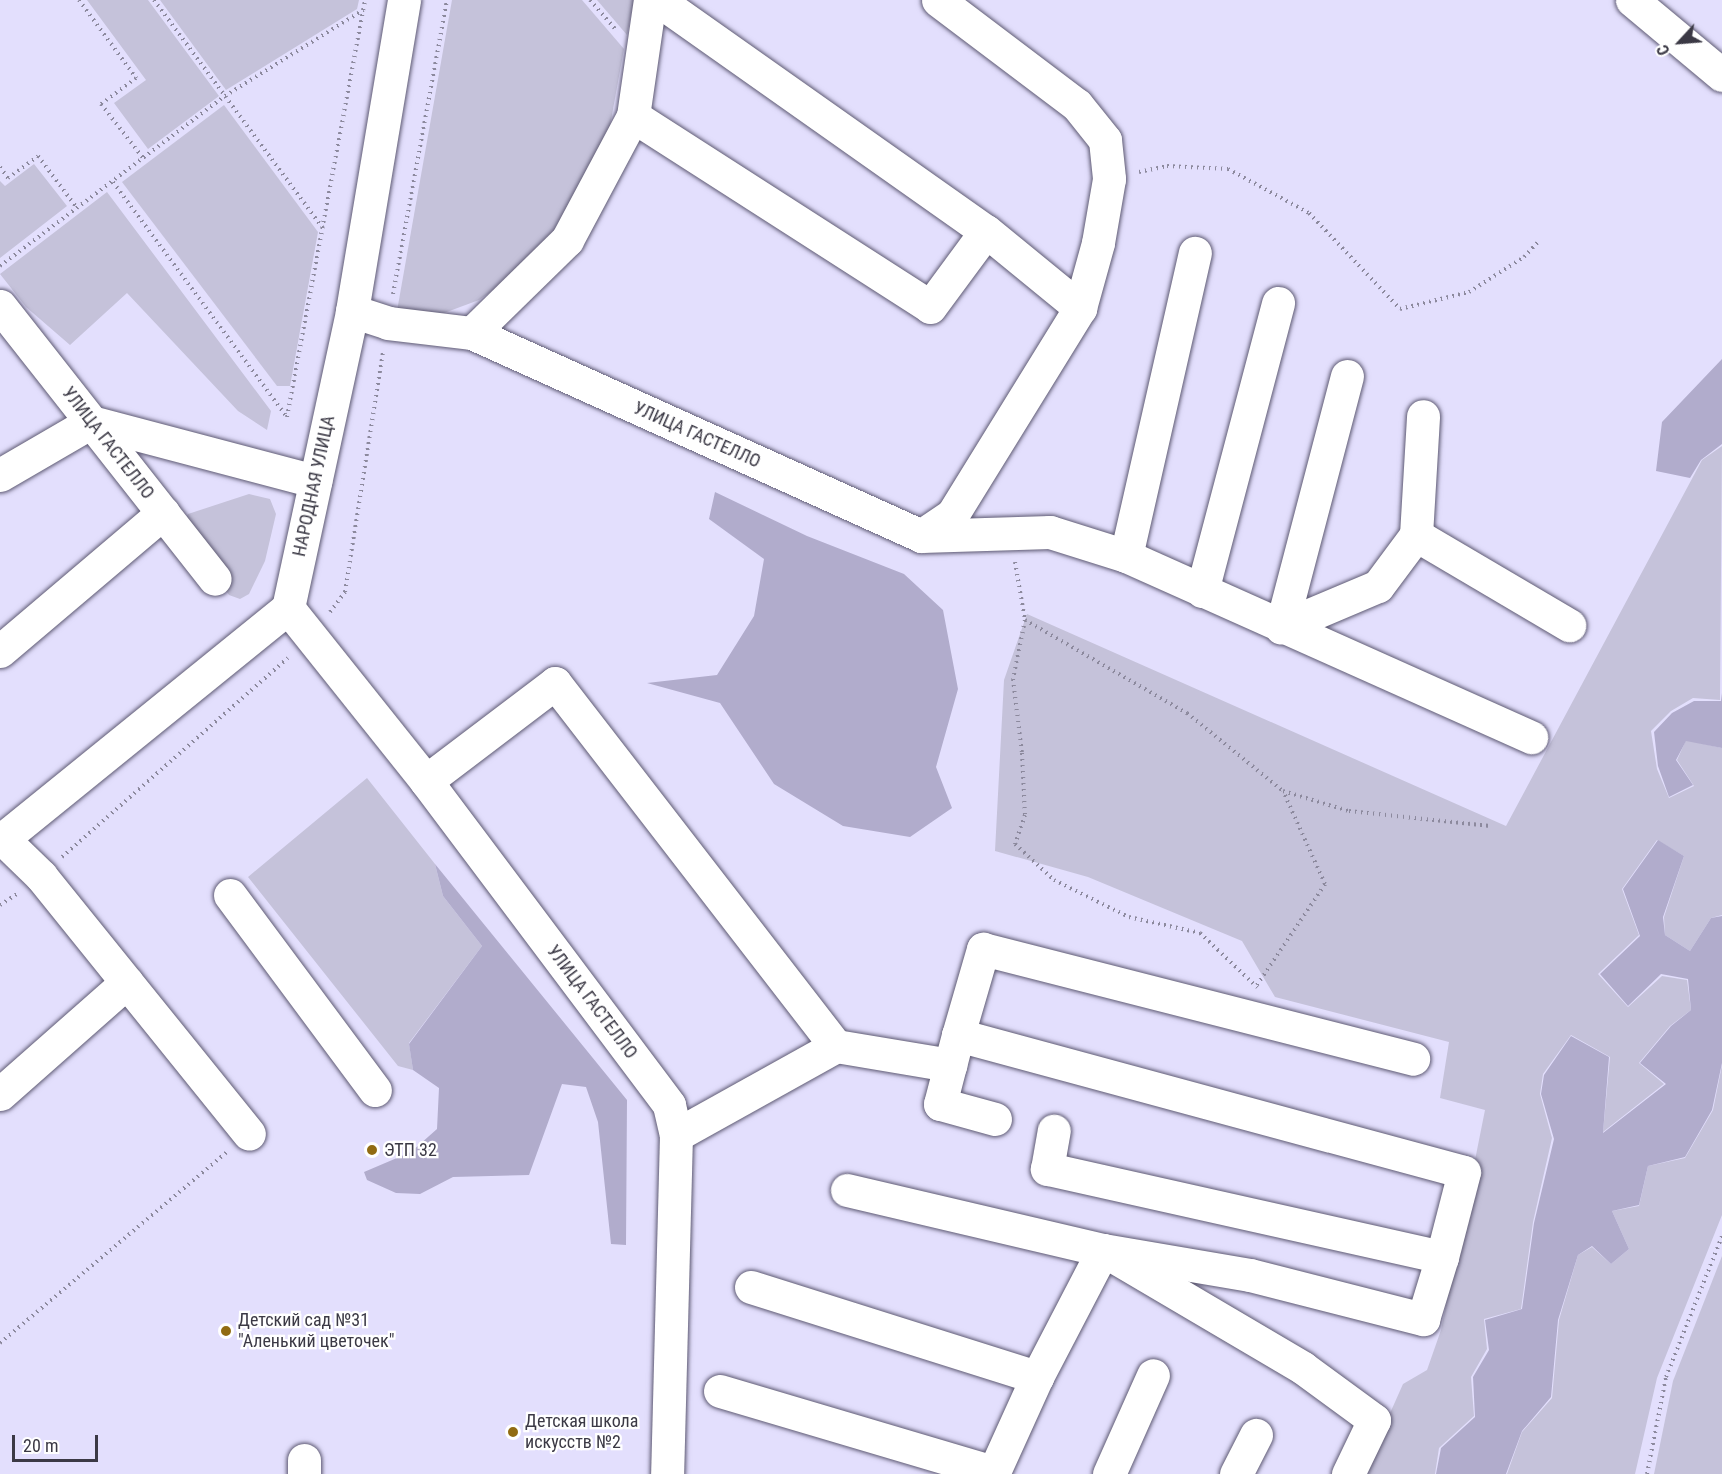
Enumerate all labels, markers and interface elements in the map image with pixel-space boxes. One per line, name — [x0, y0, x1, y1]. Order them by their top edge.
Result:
north arrow — [1650, 12, 1710, 72]
text: С — [1653, 42, 1674, 58]
street label: УЛИЦА ГАСТЕЛЛО — [57, 383, 159, 503]
street label: УЛИЦА ГАСТЕЛЛО — [630, 397, 764, 473]
street label: НАРОДНАЯ УЛИЦА — [288, 413, 340, 559]
street label: УЛИЦА ГАСТЕЛЛО — [542, 941, 642, 1063]
place label: ЭТП 32 — [384, 1139, 437, 1161]
marker: ЭТП 32 — [365, 1143, 379, 1157]
place label: Детский сад №31 "Аленький цветочек" — [238, 1310, 394, 1352]
marker: Детский сад №31 "Аленький цветочек" — [219, 1324, 233, 1338]
place label: Детская школа искусств №2 — [525, 1411, 638, 1454]
scale bar — [15, 1423, 100, 1461]
marker: Детская школа искусств №2 — [506, 1425, 520, 1439]
text: 20 m — [23, 1435, 58, 1456]

